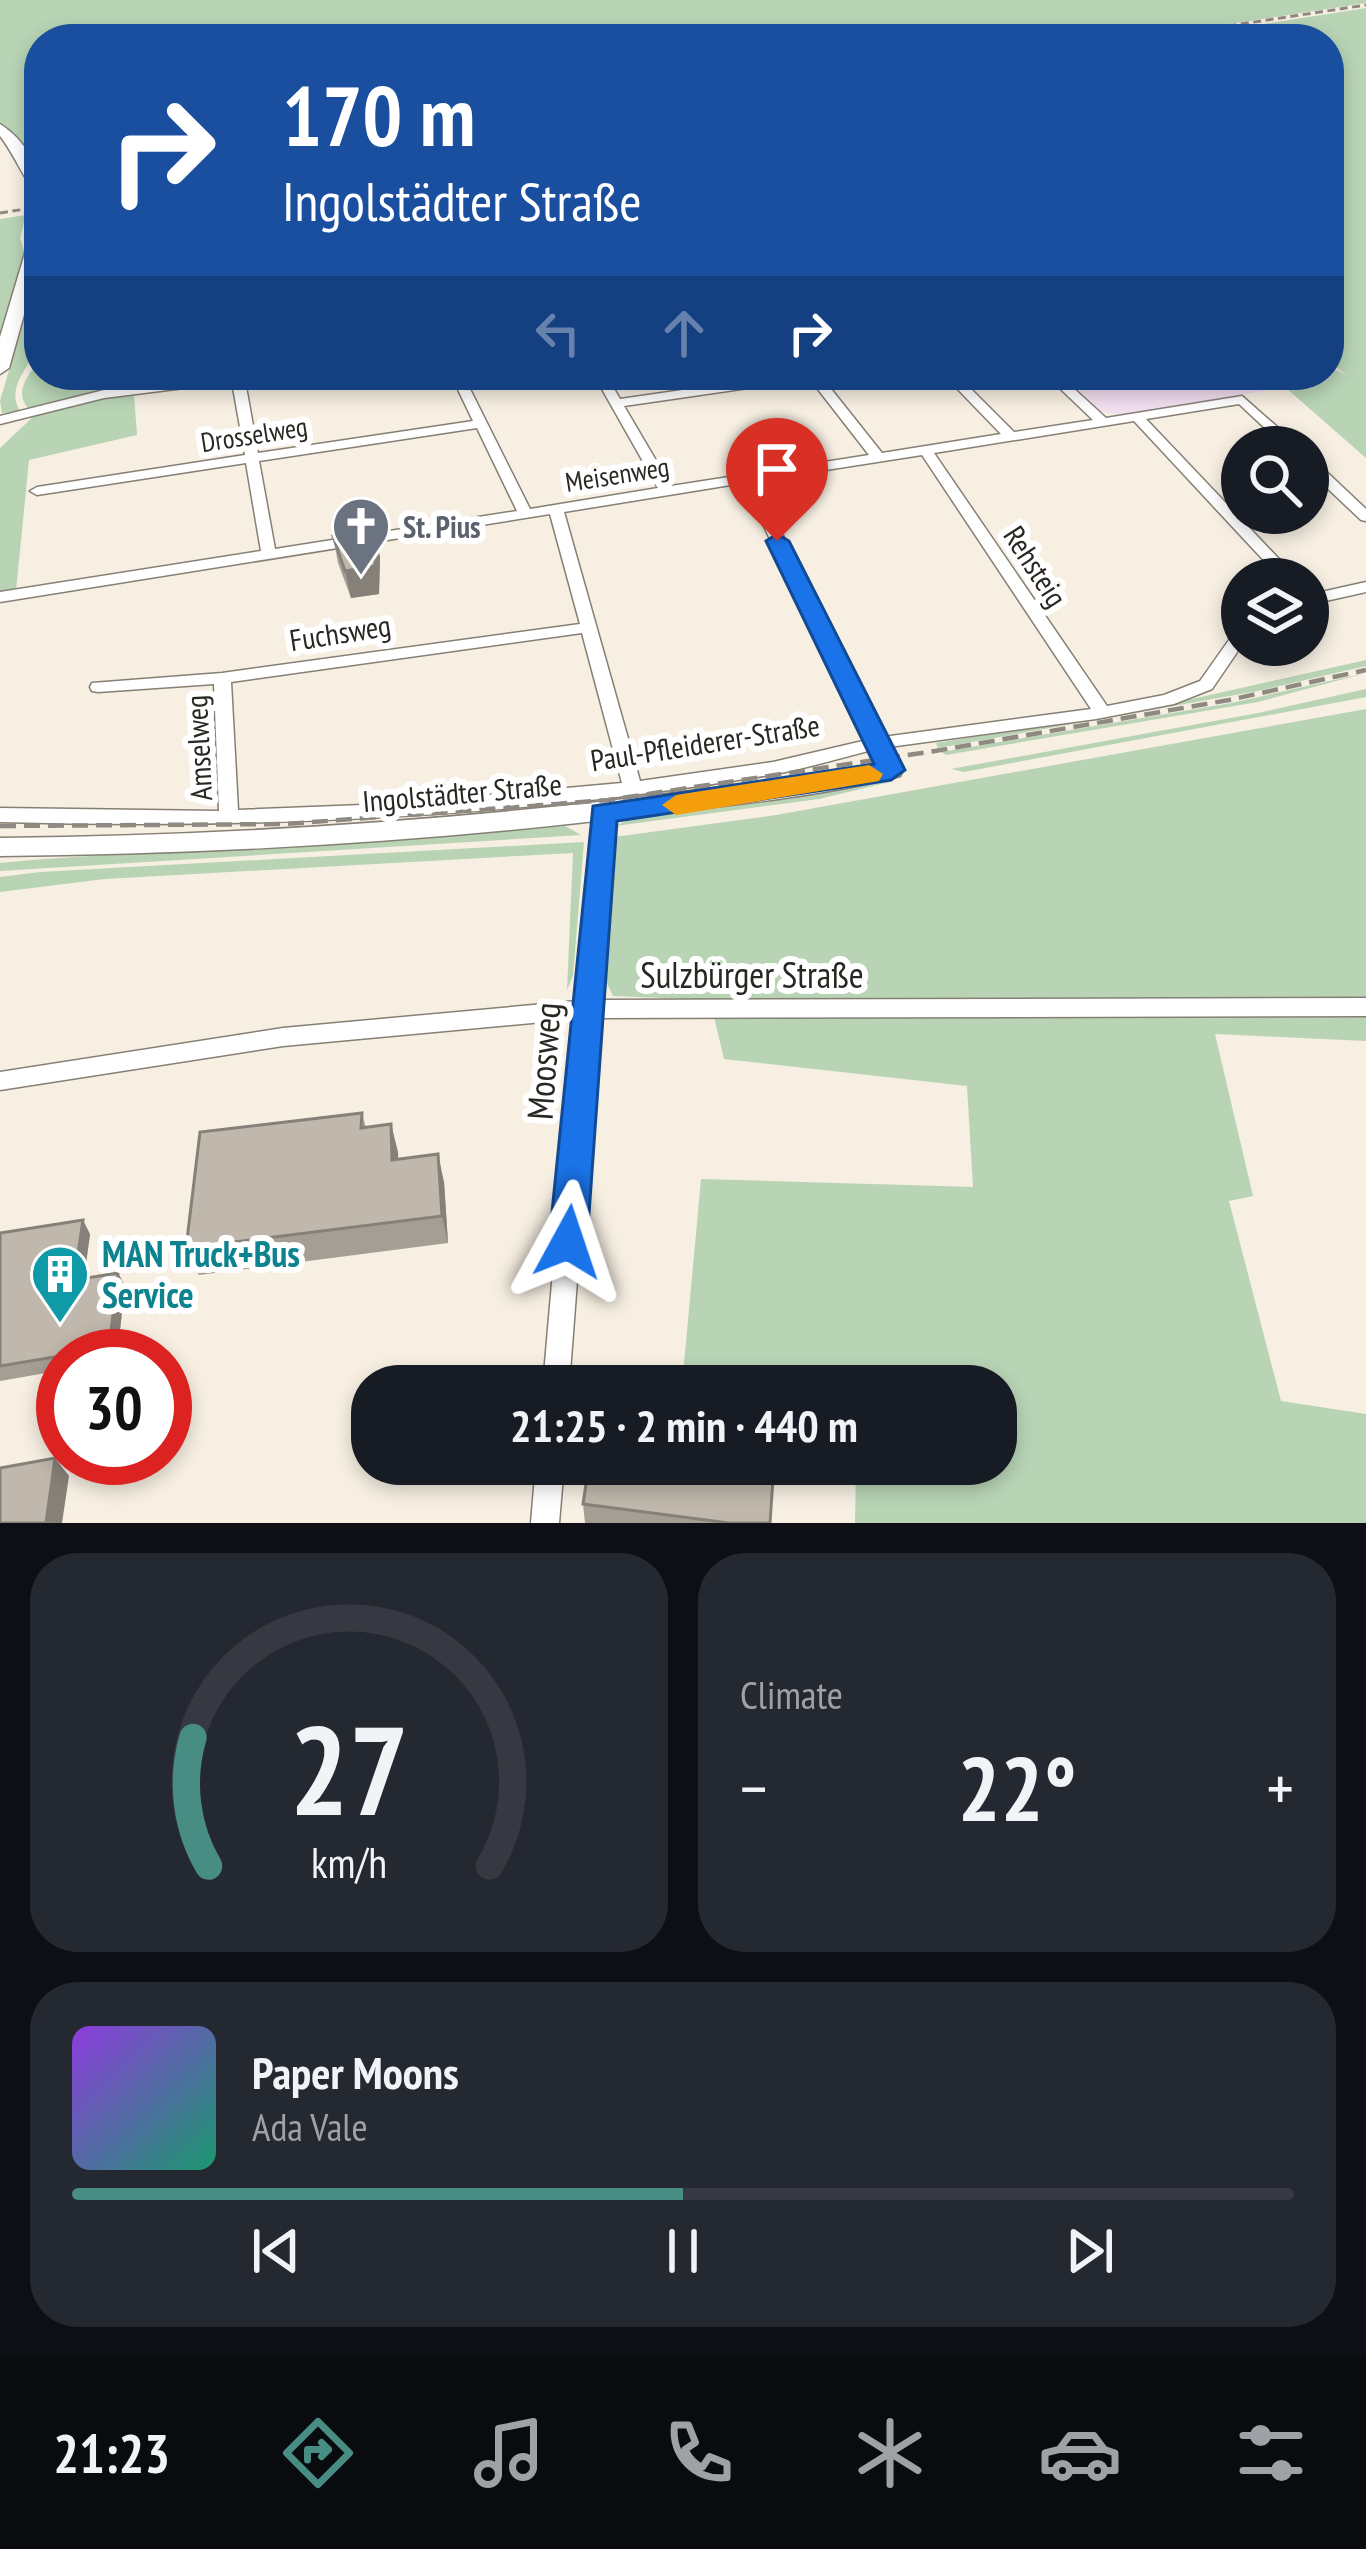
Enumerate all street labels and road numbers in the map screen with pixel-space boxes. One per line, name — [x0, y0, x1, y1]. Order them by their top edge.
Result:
street label: Drosselweg — [198, 409, 310, 459]
street label: Meisenweg — [563, 449, 671, 499]
street label: Rehsteig — [995, 518, 1077, 614]
street label: Fuchsweg — [287, 605, 393, 659]
street label: Amselweg — [176, 694, 220, 802]
street label: Paul-Pfleiderer-Straße — [588, 705, 822, 779]
street label: Ingolstädter Straße — [361, 764, 563, 820]
street label: Sulzbürger Straße — [640, 951, 864, 998]
street label: Moosweg — [515, 1001, 571, 1121]

